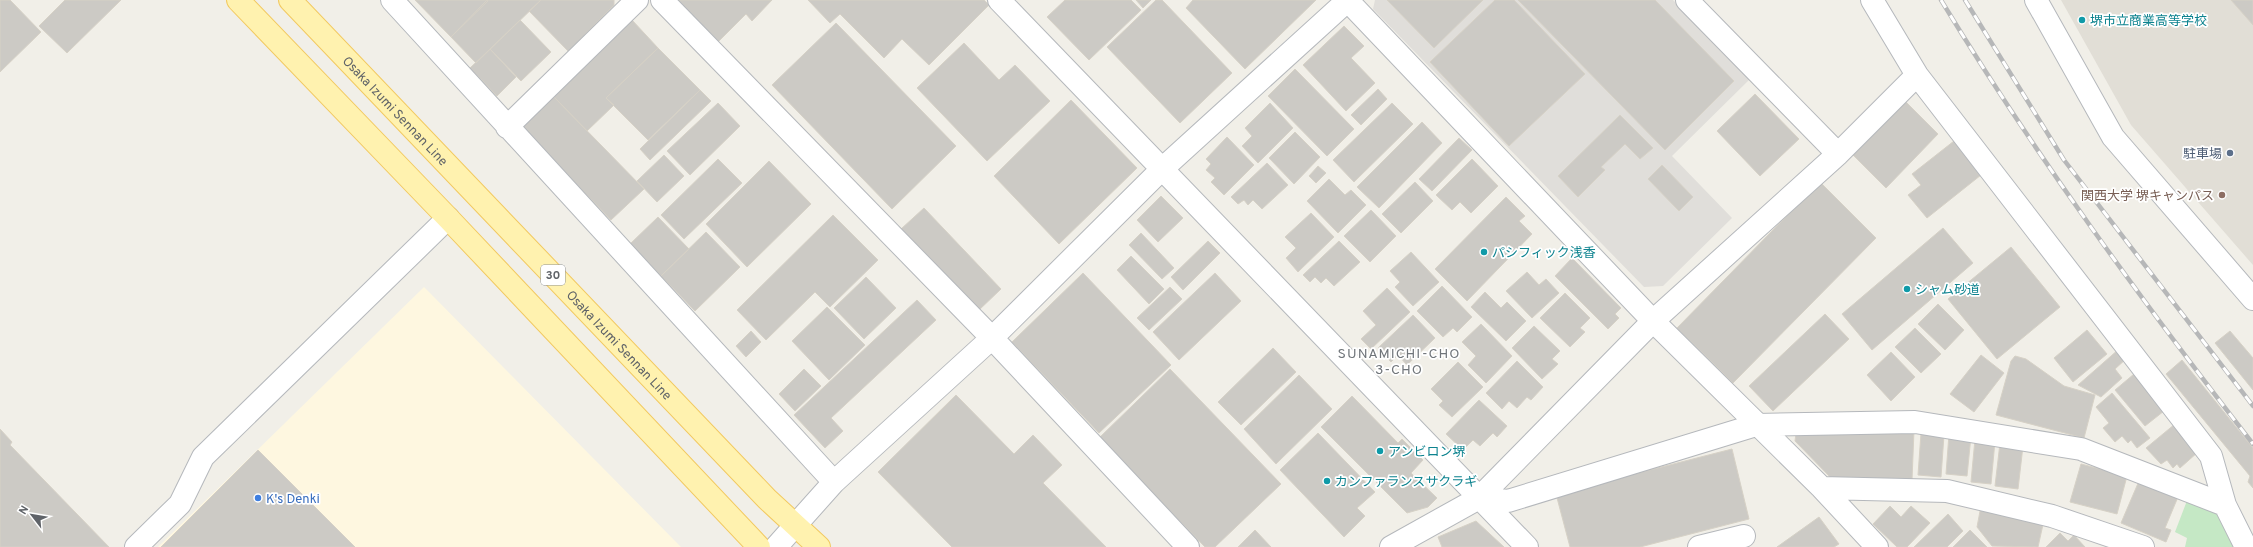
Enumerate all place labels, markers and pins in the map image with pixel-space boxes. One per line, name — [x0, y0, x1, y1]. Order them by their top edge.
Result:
place label: 堺市立商業高等学校 — [2090, 13, 2207, 30]
marker: 堺市立商業高等学校 — [2077, 15, 2087, 25]
place label: 駐車場 — [2183, 147, 2222, 163]
marker: 駐車場 — [2225, 148, 2235, 158]
place label: 関西大学 堺キャンパス — [2081, 188, 2214, 205]
marker: 関西大学 堺キャンパス — [2217, 190, 2227, 200]
place label: パシフィック浅香 — [1492, 245, 1596, 262]
marker: パシフィック浅香 — [1479, 247, 1489, 257]
place label: シャム砂道 — [1915, 283, 1980, 299]
marker: シャム砂道 — [1902, 284, 1912, 294]
place label: アンビロン堺 — [1388, 445, 1465, 461]
marker: アンビロン堺 — [1375, 446, 1385, 456]
place label: カンファランスサクラギ — [1335, 474, 1477, 491]
marker: カンファランスサクラギ — [1322, 476, 1332, 486]
place label: K's Denki — [266, 492, 320, 508]
marker: K's Denki — [253, 493, 263, 503]

